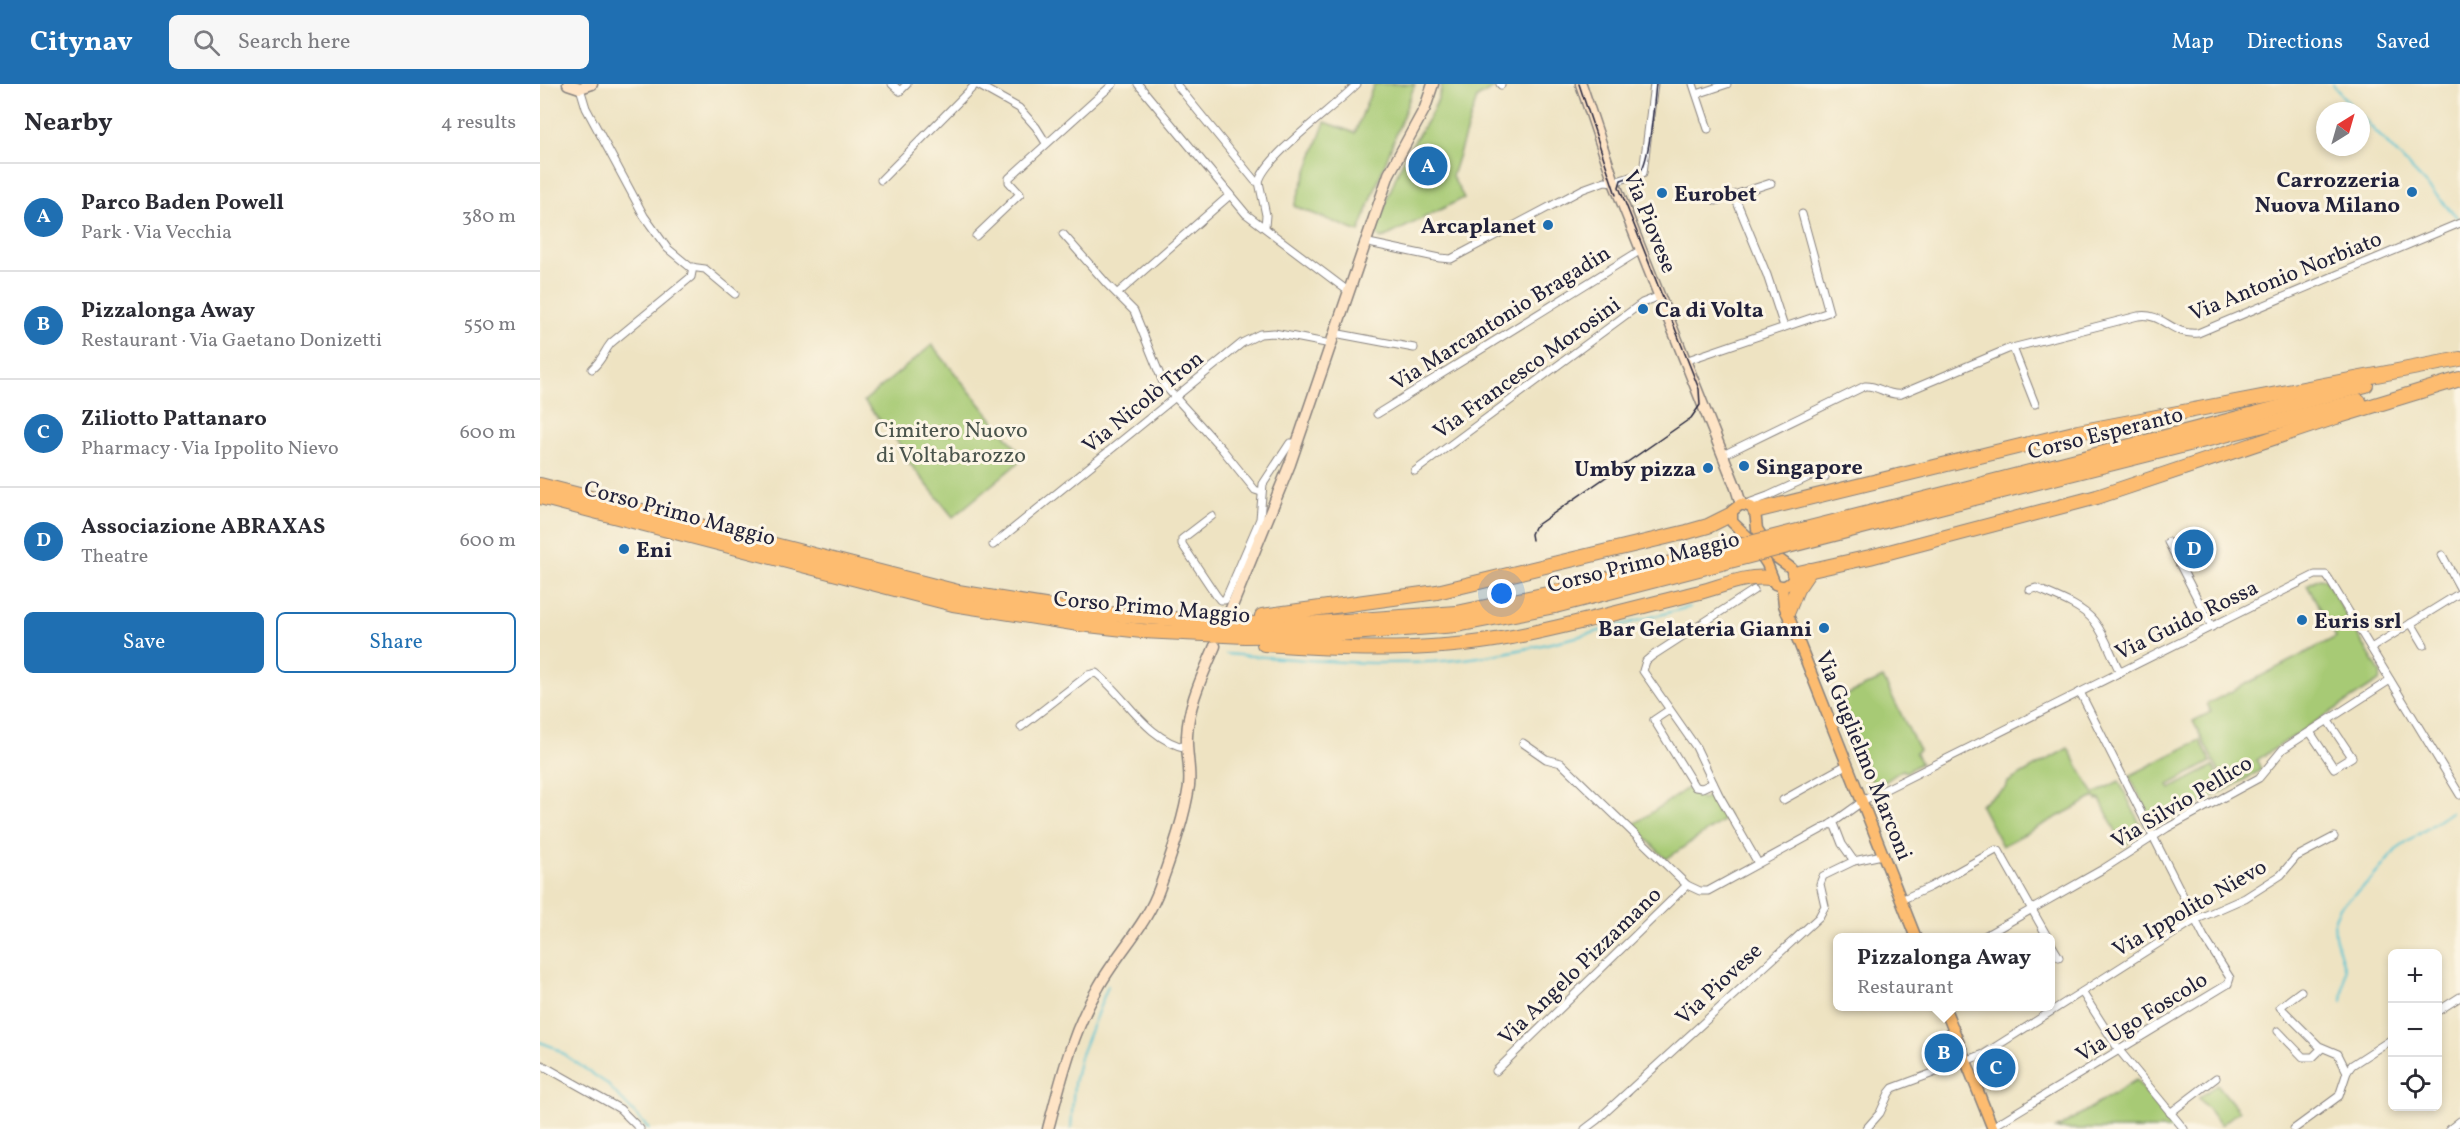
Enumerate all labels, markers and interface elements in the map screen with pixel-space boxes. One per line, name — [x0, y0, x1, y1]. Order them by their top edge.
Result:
search box — [169, 15, 589, 69]
text: Citynav — [30, 23, 133, 62]
icon: search — [190, 26, 223, 59]
text: Search here — [238, 27, 350, 58]
text: Map — [2172, 28, 2214, 57]
text: Directions — [2247, 28, 2343, 57]
text: Saved — [2376, 28, 2430, 57]
north arrow — [2316, 102, 2370, 156]
text: Nearby — [24, 105, 113, 141]
text: 4 results — [441, 109, 516, 137]
pin: A — [1408, 144, 1448, 188]
street label: Via Piovese — [1614, 166, 1683, 278]
place label: Carrozzeria Nuova Milano — [2255, 166, 2400, 222]
place label: Eurobet — [1674, 180, 1757, 211]
marker: Carrozzeria Nuova Milano — [2405, 185, 2419, 199]
marker: Eurobet — [1655, 186, 1669, 200]
text: Parco Baden Powell — [81, 188, 284, 219]
text: A — [36, 203, 51, 231]
text: 380 m — [462, 203, 516, 231]
place label: Arcaplanet — [1421, 212, 1536, 243]
marker: Arcaplanet — [1541, 218, 1555, 232]
text: Park · Via Vecchia — [81, 219, 232, 247]
street label: Via Antonio Norbiato — [2185, 224, 2387, 330]
street label: Via Marcantonio Bragadin — [1385, 239, 1617, 400]
street label: Via Francesco Morosini — [1427, 290, 1628, 448]
text: Pizzalonga Away — [81, 296, 255, 327]
place label: Ca di Volta — [1655, 296, 1764, 327]
marker: Ca di Volta — [1636, 302, 1650, 316]
text: B — [37, 311, 50, 339]
text: 550 m — [463, 311, 516, 339]
text: Restaurant · Via Gaetano Donizetti — [81, 327, 382, 355]
street label: Via Nicolò Tron — [1076, 344, 1211, 462]
street label: Corso Esperanto — [2025, 400, 2186, 469]
text: Ziliotto Pattanaro — [81, 404, 267, 435]
park label: Cimitero Nuovo di Voltabarozzo — [874, 416, 1028, 472]
text: C — [37, 419, 50, 447]
text: 600 m — [460, 419, 516, 447]
text: Pharmacy · Via Ippolito Nievo — [81, 435, 339, 463]
place label: Singapore — [1756, 453, 1863, 484]
place label: Umby pizza — [1574, 455, 1696, 486]
marker: Singapore — [1737, 459, 1751, 473]
marker: Umby pizza — [1701, 461, 1715, 475]
street label: Corso Primo Maggio — [580, 474, 779, 555]
text: Associazione ABRAXAS — [81, 512, 325, 543]
street label: Corso Primo Maggio — [1544, 525, 1743, 602]
pin: D — [2174, 526, 2214, 572]
text: D — [36, 527, 51, 555]
text: 600 m — [460, 527, 516, 555]
place label: Eni — [636, 536, 672, 567]
marker: Eni — [617, 542, 631, 556]
text: Theatre — [81, 543, 148, 571]
street label: Via Guido Rossa — [2110, 573, 2264, 669]
your location — [1487, 579, 1516, 608]
street label: Corso Primo Maggio — [1052, 584, 1251, 633]
place label: Euris srl — [2314, 607, 2402, 638]
button: Save — [24, 612, 264, 673]
button: Share — [276, 612, 516, 673]
marker: Euris srl — [2295, 613, 2309, 627]
place label: Bar Gelateria Gianni — [1598, 615, 1812, 646]
marker: Bar Gelateria Gianni — [1817, 621, 1831, 635]
street label: Via Guglielmo Marconi — [1806, 647, 1919, 865]
street label: Via Silvio Pellico — [2106, 749, 2259, 858]
street label: Via Ippolito Nievo — [2107, 852, 2273, 966]
street label: Via Angelo Pizzamano — [1492, 880, 1669, 1053]
popup — [1833, 933, 2055, 1011]
street label: Via Piovese — [1669, 936, 1770, 1033]
text: Pizzalonga Away — [1857, 943, 2031, 974]
map controls — [2388, 949, 2442, 1111]
button: + — [2388, 949, 2442, 1003]
street label: Via Ugo Foscolo — [2070, 965, 2214, 1071]
text: Restaurant — [1857, 974, 1954, 1002]
button: − — [2388, 1003, 2442, 1057]
pin: B — [1924, 1030, 1964, 1076]
pin: C — [1976, 1046, 2016, 1090]
button: locate — [2388, 1057, 2442, 1111]

